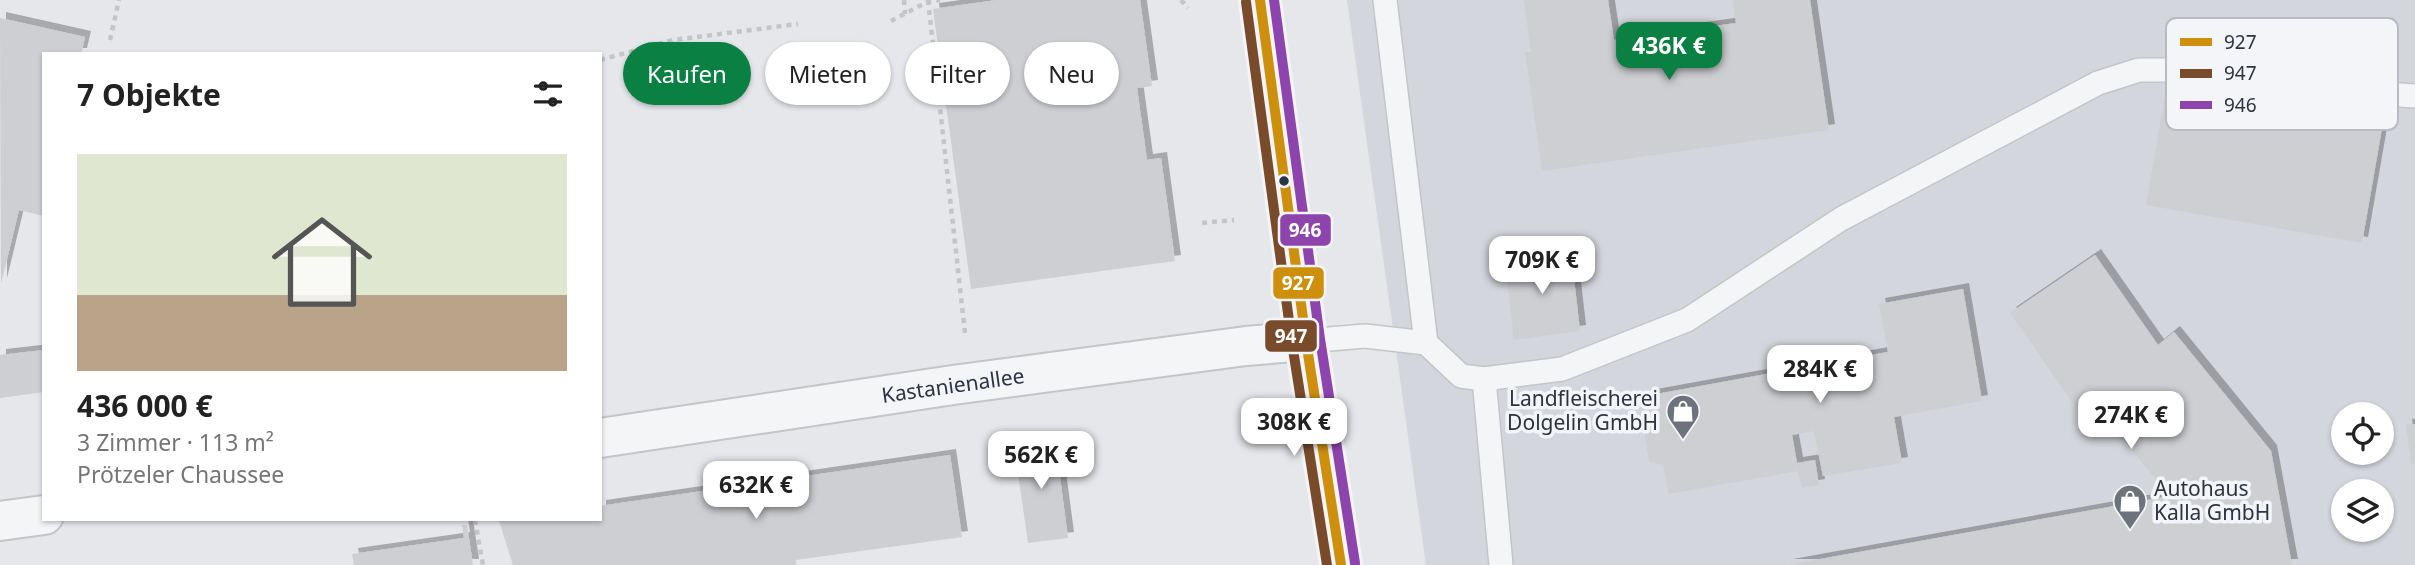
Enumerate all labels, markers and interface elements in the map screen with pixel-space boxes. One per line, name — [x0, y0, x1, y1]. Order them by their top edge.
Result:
legend — [2166, 18, 2398, 130]
pin: 436K € — [1612, 22, 1726, 82]
text: 436K € — [1632, 29, 1706, 61]
text: 927 — [2224, 29, 2257, 55]
chip: Kaufen — [623, 42, 751, 105]
chip: Mieten — [765, 42, 891, 105]
chip: Filter — [905, 42, 1010, 105]
chip: Neu — [1024, 42, 1119, 105]
text: 947 — [2224, 60, 2257, 86]
text: 7 Objekte — [77, 74, 221, 115]
icon: filters — [529, 75, 567, 113]
text: 946 — [2224, 92, 2257, 118]
unlabelled marker — [1277, 174, 1291, 188]
icon: home — [259, 199, 385, 325]
line badge: 946 — [1279, 213, 1332, 247]
text: 946 — [1289, 217, 1321, 243]
pin: 709K € — [1485, 236, 1599, 296]
text: 709K € — [1505, 243, 1579, 275]
line badge: 927 — [1272, 266, 1325, 300]
text: 927 — [1282, 270, 1314, 296]
line badge: 947 — [1264, 319, 1318, 353]
text: 947 — [1275, 323, 1307, 349]
pin: 284K € — [1763, 346, 1877, 405]
text: 284K € — [1783, 352, 1857, 384]
street label: Kastanienallee — [880, 361, 1026, 409]
place label: Landfleischerei Dolgelin GmbH — [1507, 384, 1658, 436]
text: 436 000 € — [77, 385, 213, 426]
shop icon: Landfleischerei Dolgelin GmbH — [1664, 392, 1702, 441]
pin: 274K € — [2074, 392, 2188, 451]
pin: 308K € — [1237, 398, 1351, 458]
text: 274K € — [2094, 398, 2168, 430]
map controls — [2331, 402, 2394, 542]
button: locate — [2331, 402, 2394, 465]
text: 308K € — [1257, 405, 1331, 437]
text: 3 Zimmer · 113 m² — [77, 426, 274, 458]
pin: 562K € — [984, 432, 1098, 491]
text: 562K € — [1004, 438, 1078, 470]
text: Prötzeler Chaussee — [77, 458, 284, 490]
pin: 632K € — [699, 462, 813, 521]
text: 632K € — [719, 468, 793, 500]
place label: Autohaus Kalla GmbH — [2154, 474, 2270, 526]
button: layers — [2331, 479, 2394, 542]
shop icon: Autohaus Kalla GmbH — [2111, 482, 2149, 531]

